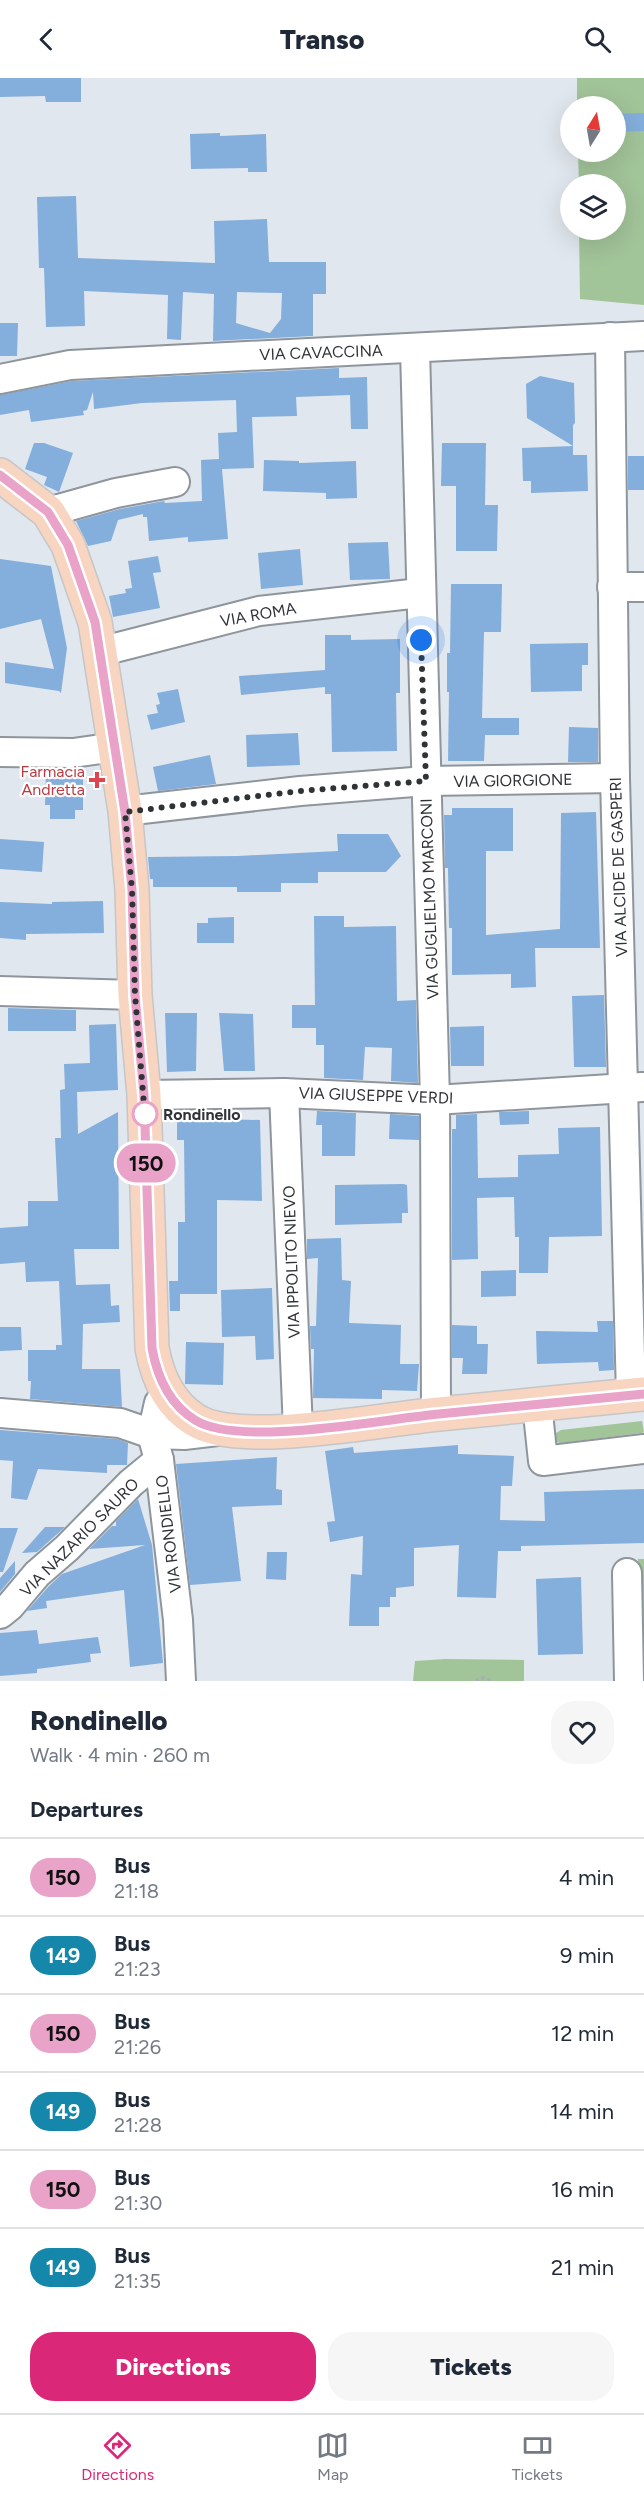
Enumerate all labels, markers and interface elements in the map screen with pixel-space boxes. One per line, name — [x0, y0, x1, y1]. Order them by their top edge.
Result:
icon: back — [30, 23, 63, 56]
text: Transo — [280, 23, 364, 56]
icon: search — [581, 23, 614, 56]
north arrow — [560, 96, 626, 162]
map controls — [560, 96, 626, 240]
button: layers — [560, 174, 626, 240]
street label: VIA CAVACCINA — [259, 341, 383, 364]
street label: VIA ROMA — [219, 598, 298, 631]
your location — [406, 625, 436, 655]
place label: Farmacia Andretta — [21, 762, 85, 799]
street label: VIA GIORGIONE — [453, 770, 573, 791]
marker: Farmacia Andretta — [90, 773, 104, 787]
street label: VIA ALCIDE DE GASPERI — [606, 777, 631, 957]
street label: VIA GUGLIELMO MARCONI — [416, 798, 443, 1000]
street label: VIA GIUSEPPE VERDI — [298, 1083, 454, 1108]
marker: Rondinello — [132, 1101, 158, 1127]
place label: Rondinello — [163, 1105, 241, 1124]
line badge: 150 — [112, 1144, 180, 1182]
text: 150 — [129, 1151, 163, 1176]
street label: VIA IPPOLITO NIEVO — [279, 1185, 304, 1339]
street label: VIA NAZARIO SAURO — [16, 1474, 143, 1601]
street label: VIA RONDIELLO — [152, 1474, 185, 1594]
button: heart — [551, 1701, 614, 1764]
text: Rondinello — [30, 1703, 168, 1737]
text: Walk · 4 min · 260 m — [30, 1743, 210, 1767]
text: Departures — [30, 1796, 143, 1823]
text: Bus — [114, 1852, 150, 1879]
text: 4 min — [559, 1864, 614, 1891]
text: 150 — [46, 1865, 80, 1890]
text: 21:18 — [114, 1879, 159, 1903]
text: Bus — [114, 1930, 150, 1957]
text: 9 min — [560, 1942, 614, 1969]
text: 149 — [46, 1943, 80, 1968]
text: 21:23 — [114, 1957, 161, 1981]
text: Bus — [114, 2008, 150, 2035]
text: 12 min — [551, 2020, 614, 2047]
text: 150 — [46, 2021, 80, 2046]
text: 21:26 — [114, 2035, 161, 2059]
text: Bus — [114, 2086, 150, 2113]
text: 14 min — [550, 2098, 614, 2125]
text: 149 — [46, 2099, 80, 2124]
text: 21:28 — [114, 2113, 162, 2137]
text: Bus — [114, 2164, 150, 2191]
text: 16 min — [551, 2176, 614, 2203]
text: 150 — [46, 2177, 80, 2202]
text: 21:30 — [114, 2191, 162, 2215]
text: Bus — [114, 2242, 150, 2269]
text: 21 min — [551, 2254, 614, 2281]
text: 149 — [46, 2255, 80, 2280]
text: 21:35 — [114, 2269, 161, 2293]
button: Directions — [30, 2332, 316, 2401]
button: Tickets — [328, 2332, 614, 2401]
tab: Directions — [81, 2429, 154, 2484]
tab: Map — [316, 2429, 349, 2484]
tab: Tickets — [512, 2429, 563, 2484]

